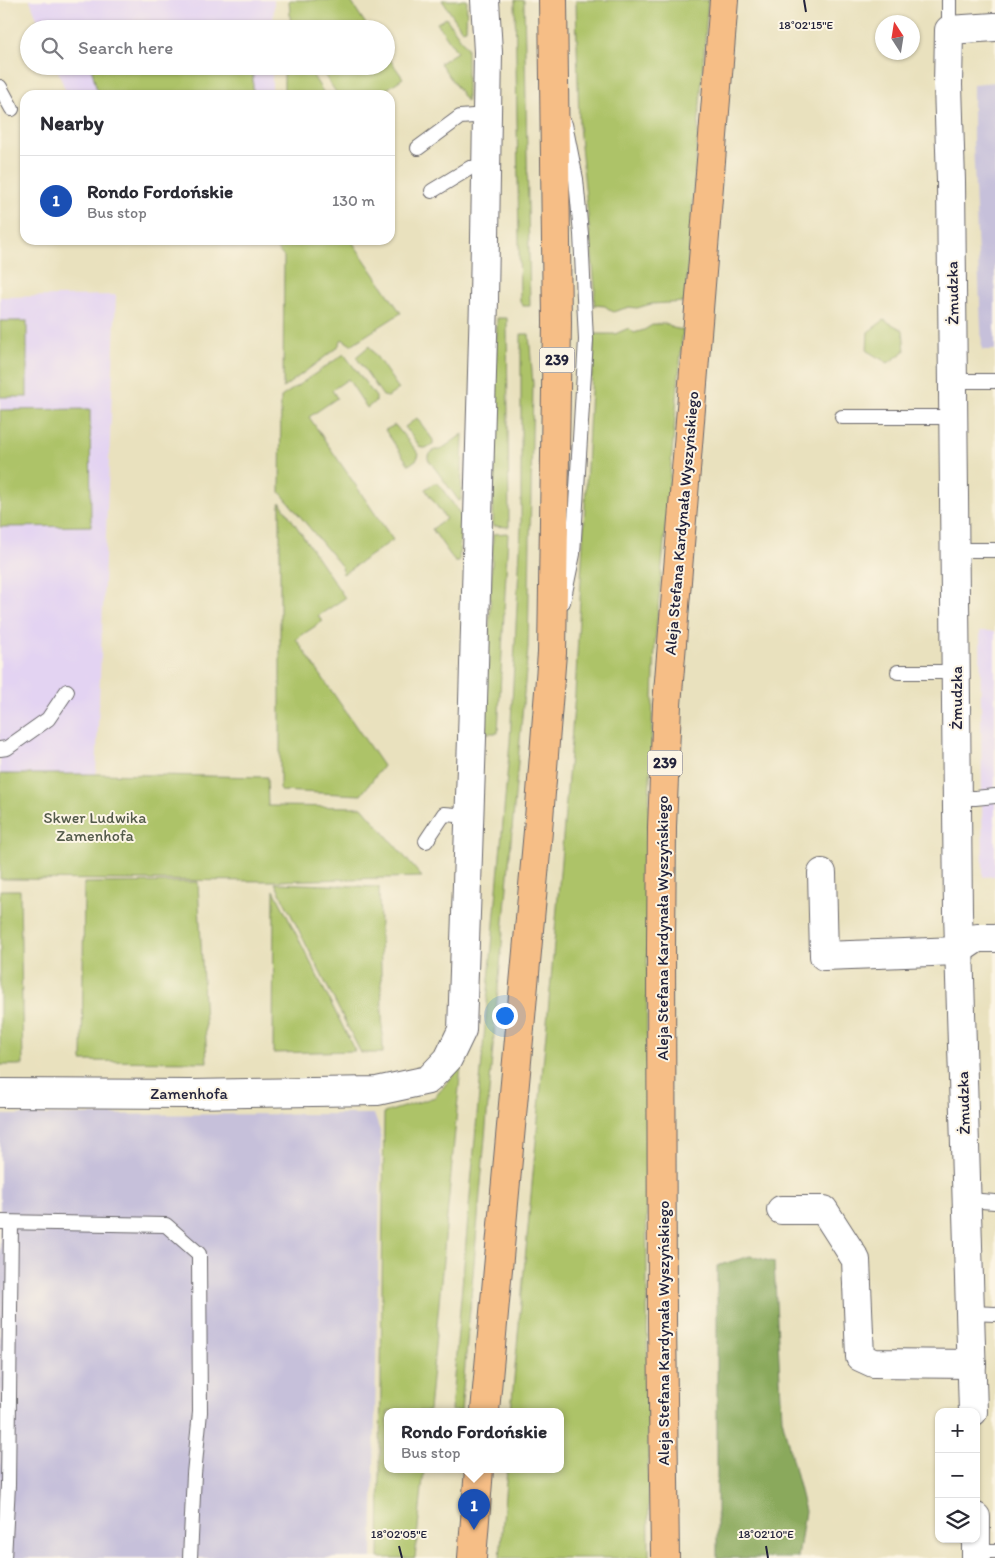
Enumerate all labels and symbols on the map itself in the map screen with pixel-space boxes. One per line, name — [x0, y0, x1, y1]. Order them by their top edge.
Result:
north arrow — [875, 15, 920, 60]
text: 18°02'15"E — [779, 18, 834, 32]
street label: Żmudzka — [942, 261, 963, 325]
road number: 239 — [540, 348, 574, 372]
street label: Aleja Stefana Kardynała Wyszyńskiego — [660, 390, 703, 656]
street label: Żmudzka — [947, 666, 966, 730]
road number: 239 — [648, 750, 682, 776]
street label: Aleja Stefana Kardynała Wyszyńskiego — [653, 796, 672, 1060]
park label: Skwer Ludwika Zamenhofa — [44, 808, 147, 845]
your location — [492, 1003, 518, 1029]
street label: Żmudzka — [953, 1071, 974, 1135]
street label: Zamenhofa — [150, 1084, 229, 1103]
street label: Aleja Stefana Kardynała Wyszyńskiego — [654, 1201, 673, 1465]
pin: 1 — [458, 1489, 490, 1530]
text: 18°02'05"E — [371, 1527, 428, 1541]
text: 18°02'10"E — [738, 1527, 794, 1541]

